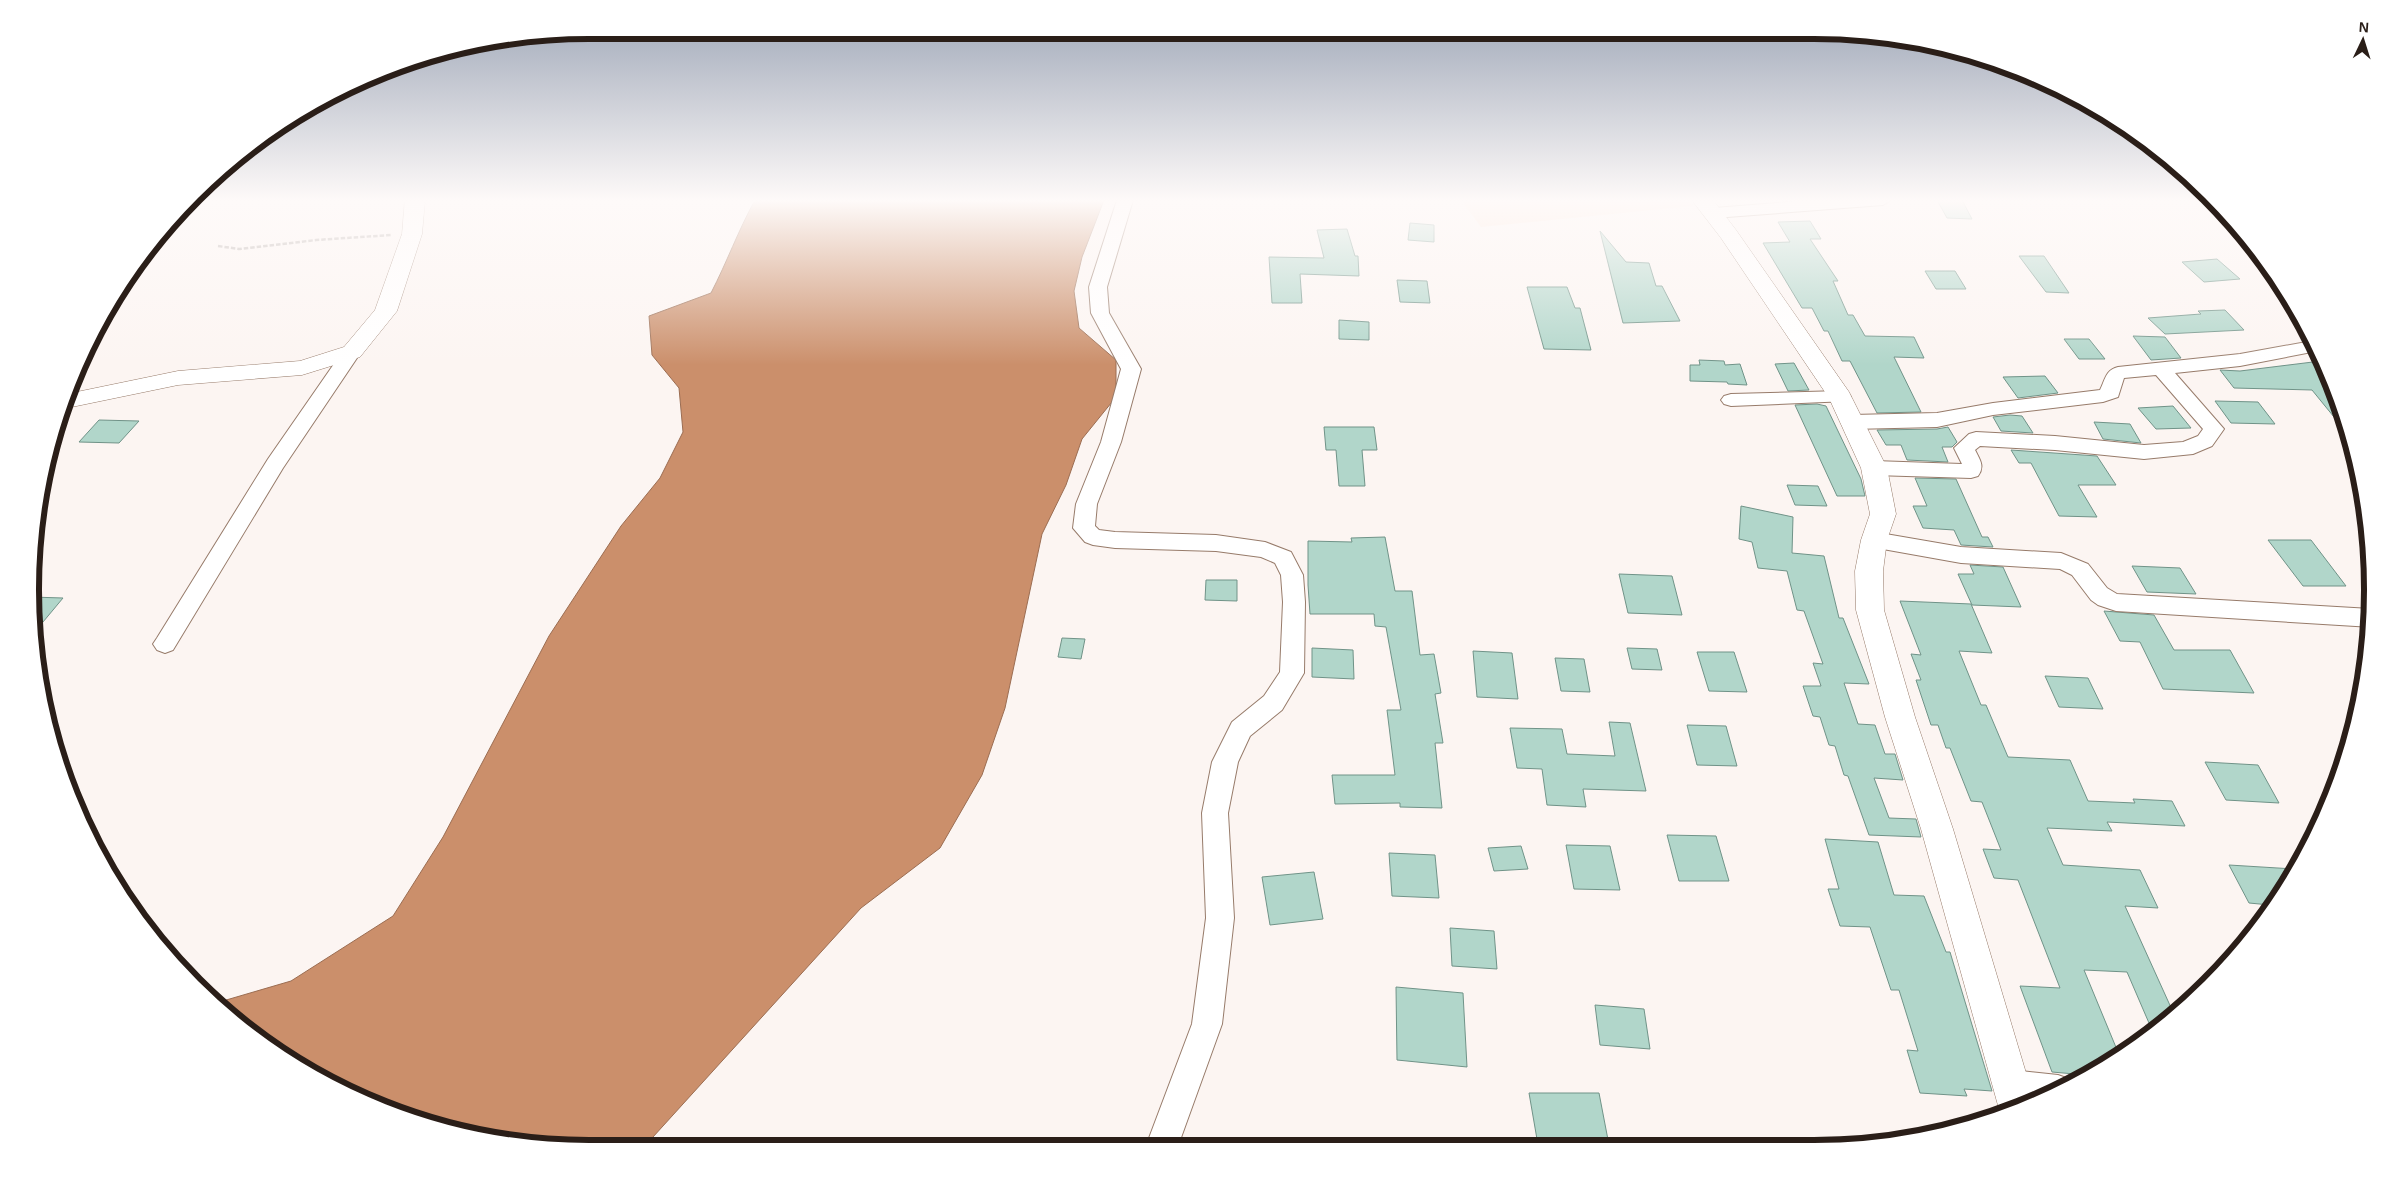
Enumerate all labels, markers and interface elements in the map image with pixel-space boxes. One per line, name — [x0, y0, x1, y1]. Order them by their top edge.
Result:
north arrow — [2338, 15, 2388, 65]
text: N — [2358, 19, 2370, 35]

